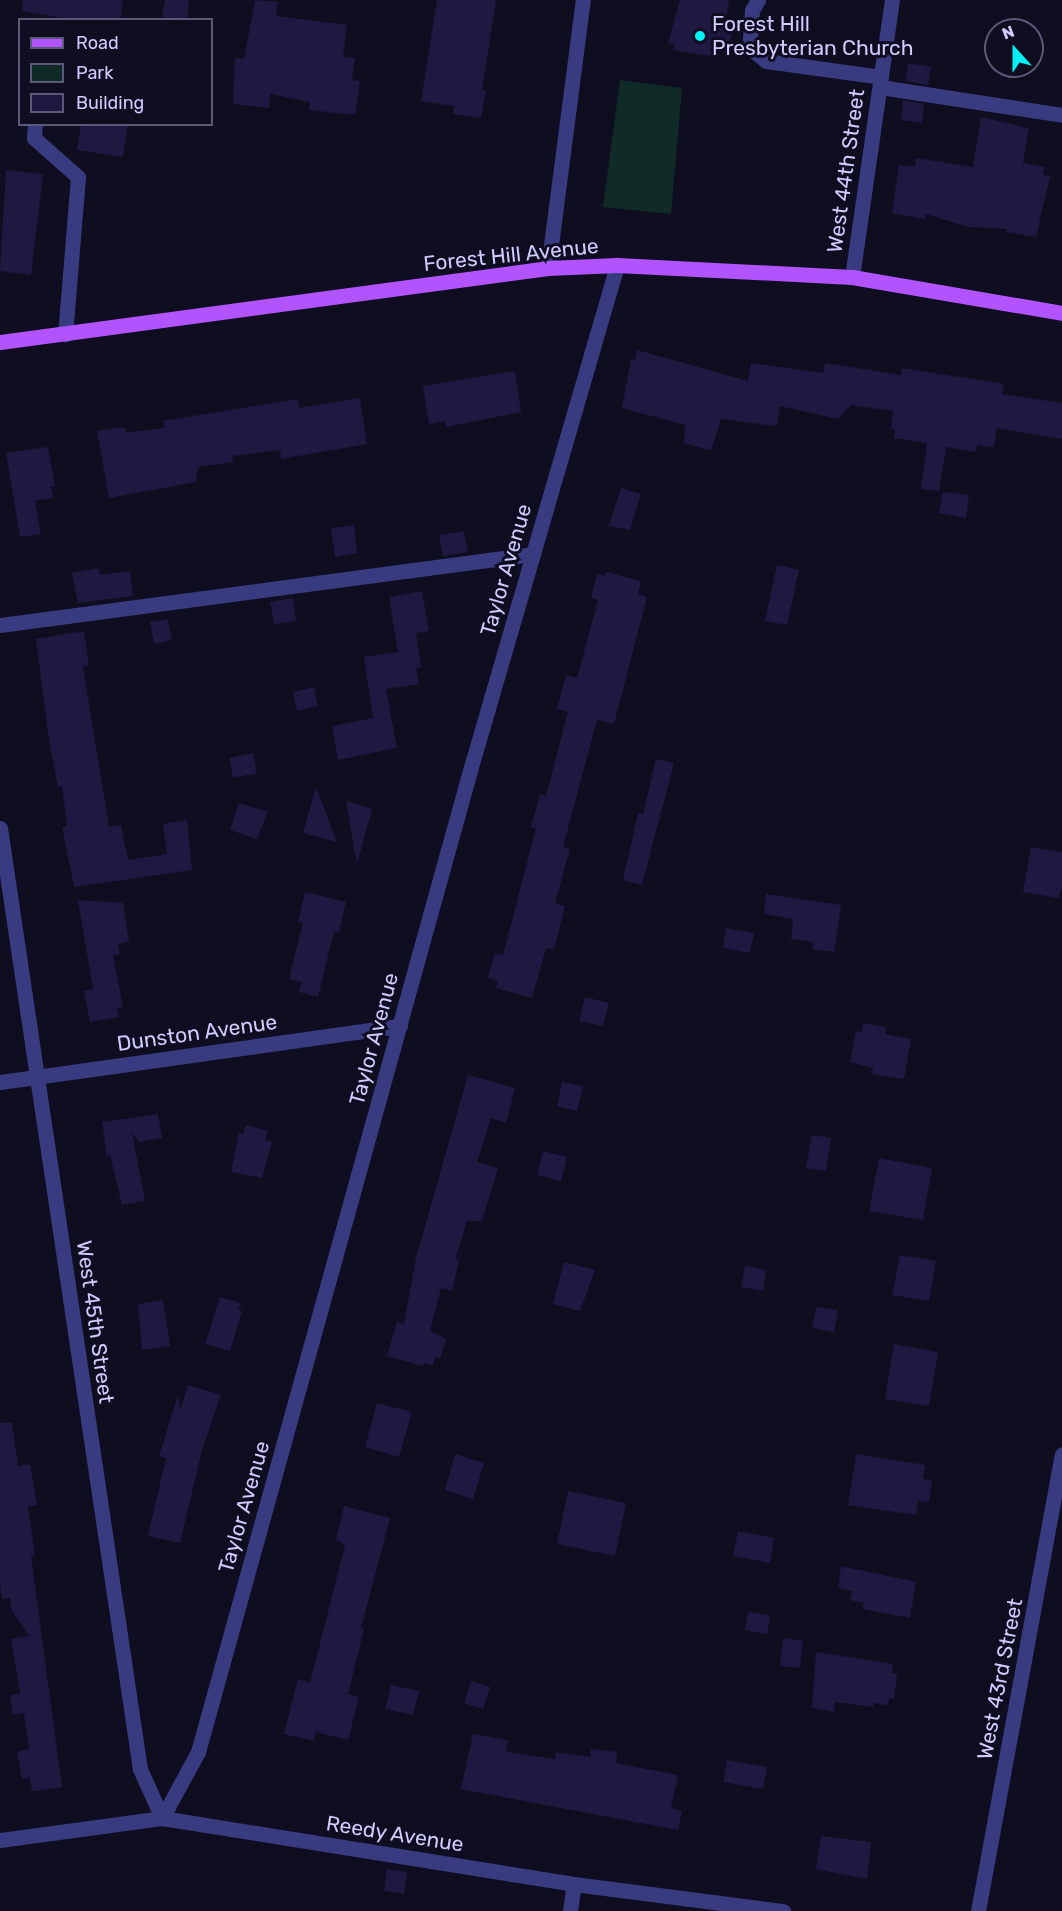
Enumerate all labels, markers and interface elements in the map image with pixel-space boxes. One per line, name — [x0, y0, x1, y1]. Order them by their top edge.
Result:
place label: Forest Hill Presbyterian Church — [712, 11, 913, 61]
legend — [18, 18, 213, 126]
north arrow — [984, 18, 1044, 78]
text: N — [999, 22, 1017, 44]
marker: Forest Hill Presbyterian Church — [693, 29, 707, 43]
text: Road — [76, 32, 119, 54]
text: Park — [76, 62, 113, 84]
street label: West 44th Street — [822, 87, 870, 255]
text: Building — [76, 92, 144, 114]
street label: Forest Hill Avenue — [422, 233, 600, 277]
street label: Taylor Avenue — [475, 501, 537, 639]
street label: Taylor Avenue — [344, 970, 404, 1108]
street label: Dunston Avenue — [115, 1009, 279, 1057]
street label: West 45th Street — [71, 1239, 119, 1405]
street label: Taylor Avenue — [213, 1438, 275, 1576]
street label: West 43rd Street — [972, 1596, 1028, 1762]
street label: Reedy Avenue — [324, 1811, 466, 1857]

